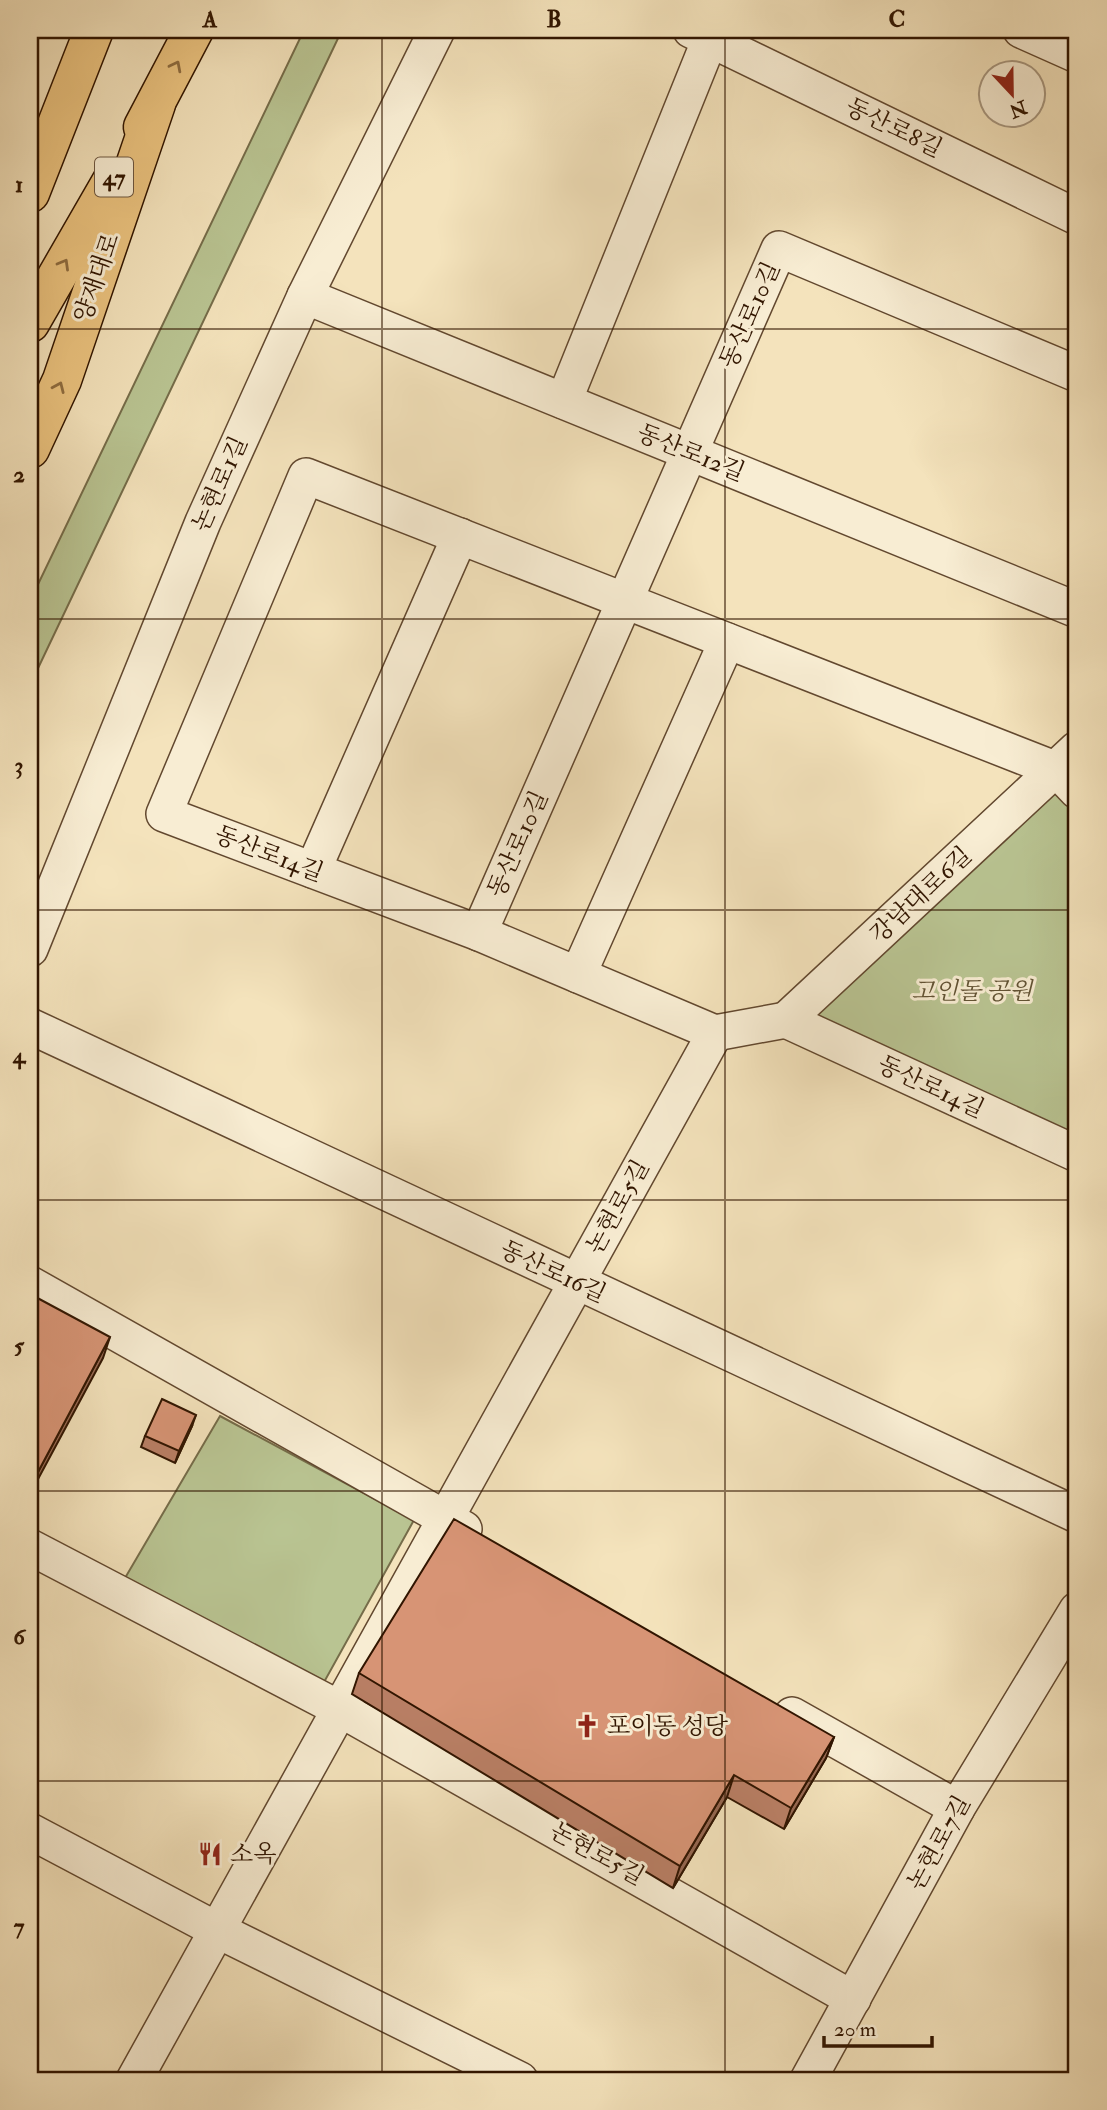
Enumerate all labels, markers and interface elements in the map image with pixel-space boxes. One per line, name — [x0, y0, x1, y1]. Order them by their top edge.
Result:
text: A — [202, 5, 218, 34]
text: B — [546, 5, 562, 34]
text: C — [889, 5, 905, 34]
north arrow — [978, 60, 1048, 130]
one-way arrow — [167, 61, 181, 73]
street label: 동산로8길 — [840, 91, 948, 165]
text: N — [1005, 94, 1031, 124]
road number: 47 — [95, 158, 133, 196]
text: 1 — [15, 170, 23, 199]
street label: 양재대로 — [67, 229, 127, 327]
street label: 동산로10길 — [713, 257, 787, 373]
one-way arrow — [56, 258, 69, 271]
one-way arrow — [51, 381, 65, 394]
street label: 동산로12길 — [633, 417, 749, 489]
street label: 논현로1길 — [185, 431, 255, 537]
text: 2 — [13, 460, 25, 489]
text: 3 — [15, 751, 23, 780]
street label: 동산로10길 — [481, 786, 555, 902]
street label: 동산로14길 — [210, 819, 328, 889]
street label: 강남대로6길 — [864, 840, 978, 950]
park label: 고인돌 공원 — [912, 976, 1034, 1007]
text: 4 — [12, 1041, 27, 1070]
street label: 동산로14길 — [873, 1049, 989, 1125]
street label: 논현로5길 — [579, 1154, 657, 1260]
street label: 동산로16길 — [495, 1234, 611, 1310]
text: 5 — [14, 1331, 25, 1360]
text: 6 — [13, 1622, 27, 1651]
place label: 포이동 성당 — [607, 1711, 729, 1742]
church icon: 포이동 성당 — [573, 1712, 601, 1740]
street label: 논현로7길 — [900, 1790, 978, 1896]
street label: 논현로5길 — [544, 1815, 650, 1893]
place label: 소옥 — [230, 1839, 276, 1870]
restaurant icon: 소옥 — [196, 1840, 224, 1868]
text: 7 — [14, 1912, 25, 1941]
scale bar — [824, 2005, 932, 2049]
text: 20 m — [834, 2016, 876, 2043]

